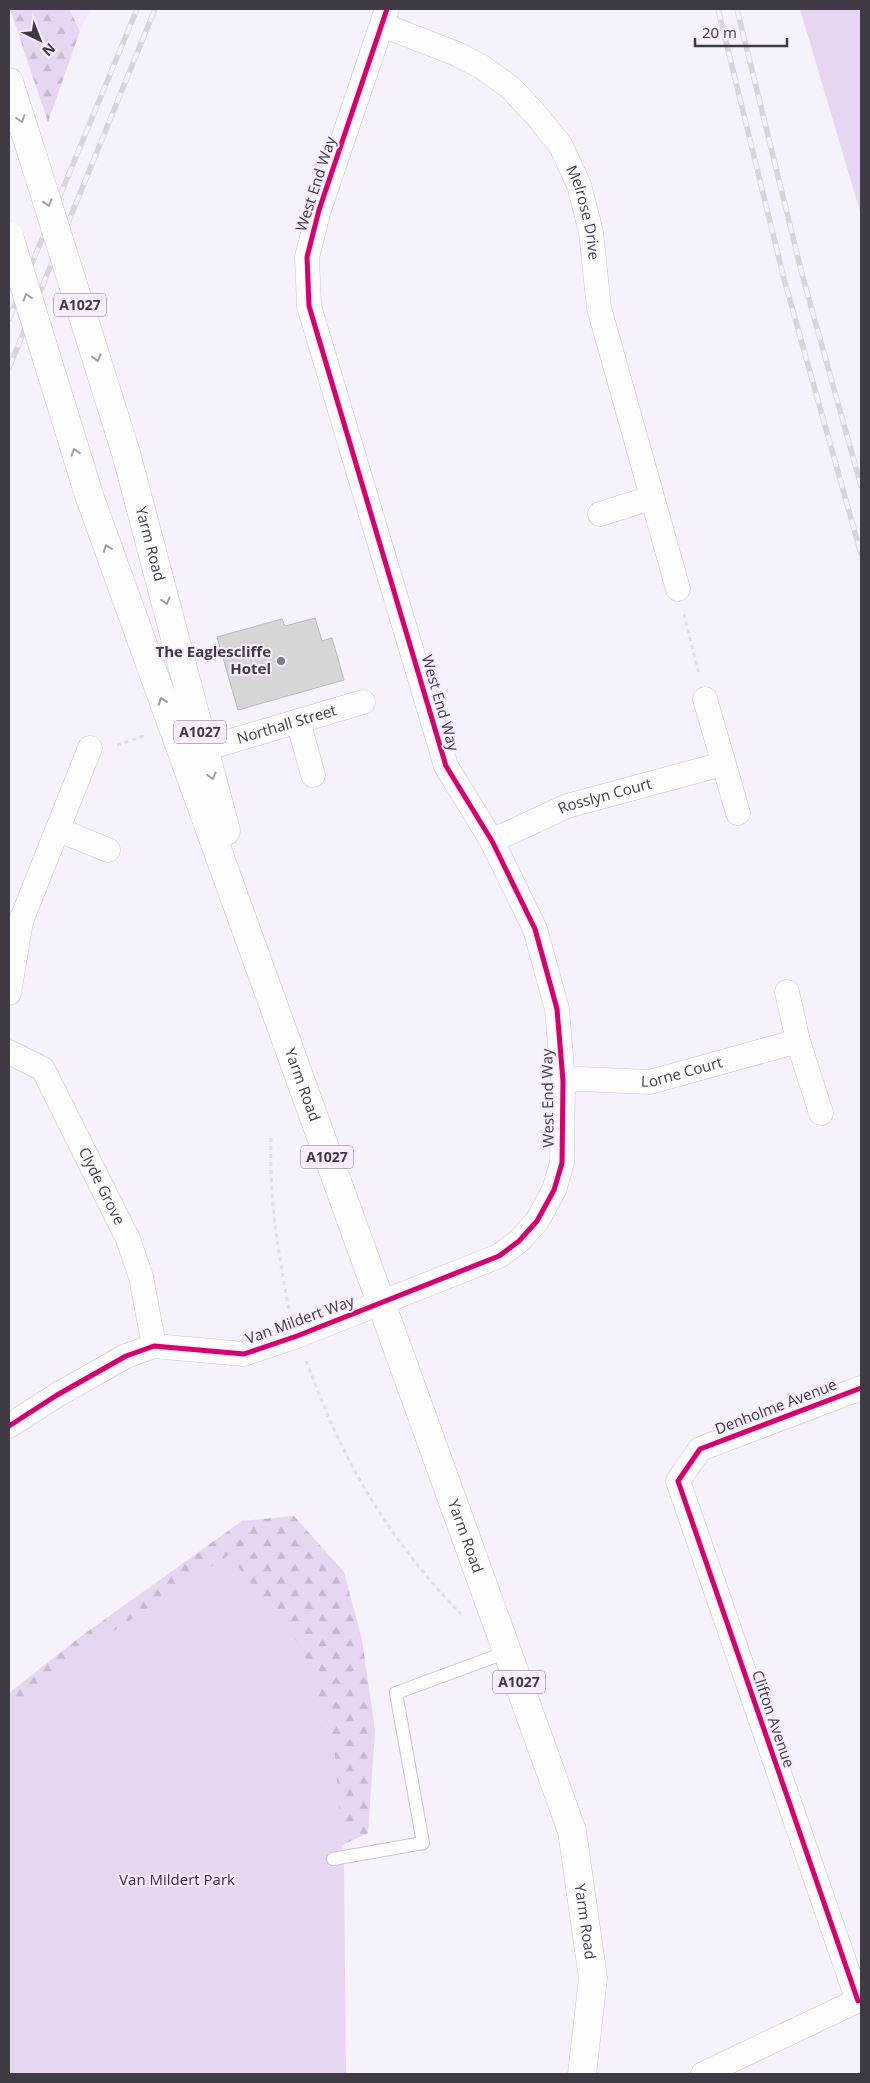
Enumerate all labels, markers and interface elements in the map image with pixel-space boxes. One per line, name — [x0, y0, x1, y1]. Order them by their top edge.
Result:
north arrow — [15, 15, 65, 65]
scale bar — [695, 15, 788, 47]
text: 20 m — [702, 22, 737, 42]
text: N — [39, 39, 60, 61]
one-way arrow — [15, 115, 25, 123]
street label: West End Way — [290, 133, 340, 234]
street label: Melrose Drive — [562, 162, 605, 261]
one-way arrow — [42, 199, 52, 207]
one-way arrow — [23, 293, 33, 301]
road number: A1027 — [54, 294, 106, 316]
one-way arrow — [91, 354, 101, 362]
one-way arrow — [71, 448, 81, 457]
street label: Yarm Road — [132, 504, 170, 583]
one-way arrow — [103, 544, 113, 553]
one-way arrow — [160, 597, 170, 605]
place label: The Eaglescliffe Hotel — [156, 641, 271, 678]
street label: West End Way — [418, 652, 464, 754]
marker: The Eaglescliffe Hotel — [275, 655, 287, 667]
one-way arrow — [158, 697, 168, 706]
street label: Northall Street — [234, 699, 339, 748]
road number: A1027 — [174, 720, 226, 744]
one-way arrow — [206, 771, 216, 779]
street label: Rosslyn Court — [554, 773, 654, 818]
street label: Yarm Road — [281, 1045, 326, 1124]
street label: West End Way — [536, 1048, 558, 1148]
street label: Lorne Court — [641, 1051, 724, 1091]
street label: Clyde Grove — [75, 1144, 130, 1228]
road number: A1027 — [301, 1146, 353, 1168]
street label: Van Mildert Way — [243, 1290, 357, 1348]
street label: Denholme Avenue — [712, 1374, 839, 1439]
street label: Yarm Road — [444, 1497, 489, 1575]
street label: Clifton Avenue — [748, 1667, 800, 1770]
road number: A1027 — [493, 1670, 545, 1694]
park label: Van Mildert Park — [119, 1869, 235, 1889]
street label: Yarm Road — [571, 1882, 601, 1961]

